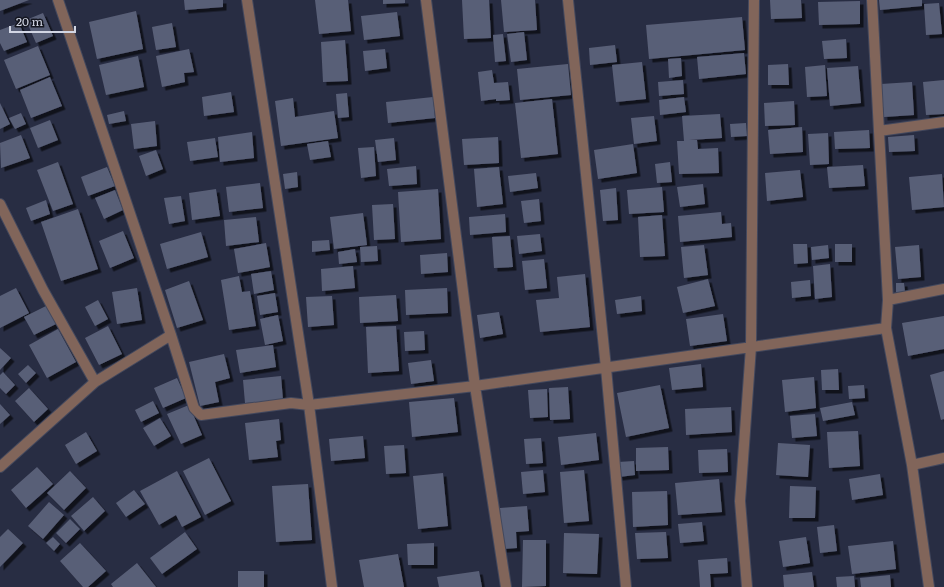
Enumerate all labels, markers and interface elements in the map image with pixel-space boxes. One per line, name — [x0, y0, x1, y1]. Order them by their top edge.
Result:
scale bar — [10, 8, 75, 34]
text: 20 m — [16, 12, 43, 30]

